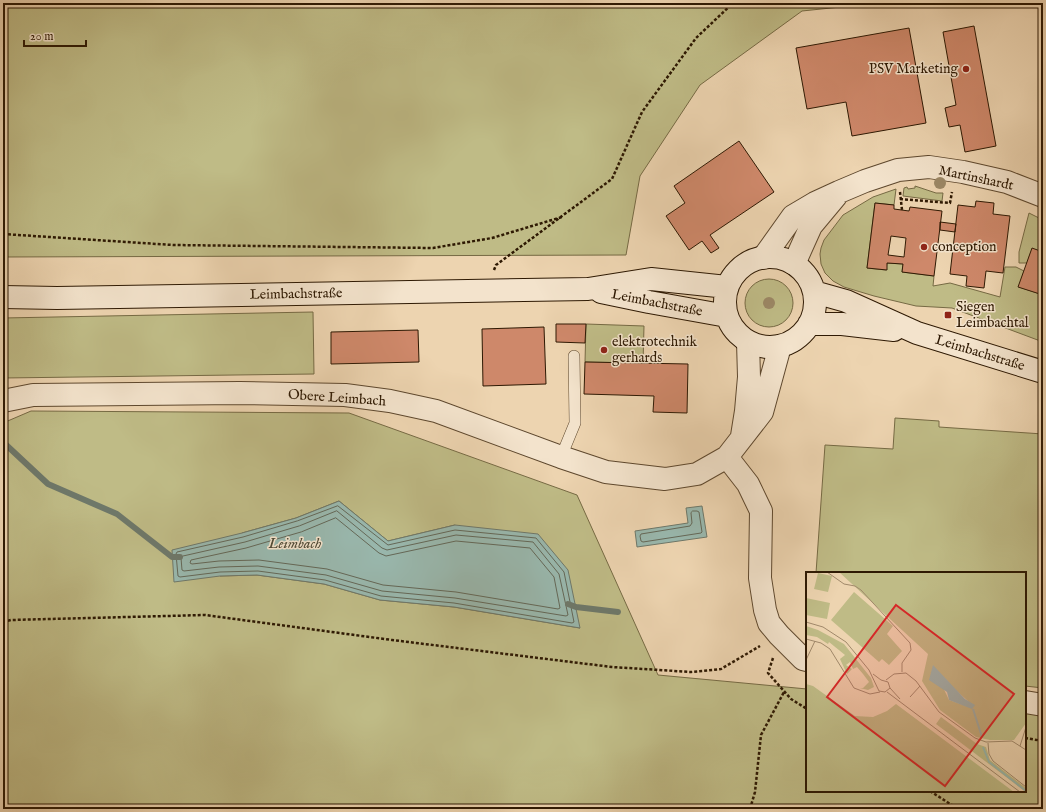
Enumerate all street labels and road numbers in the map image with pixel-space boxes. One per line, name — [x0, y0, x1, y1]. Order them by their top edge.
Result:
street label: Martinshardt — [937, 161, 1015, 195]
street label: Leimbachstraße — [250, 284, 343, 304]
street label: Leimbachstraße — [610, 285, 705, 321]
street label: Leimbachstraße — [933, 331, 1027, 375]
street label: Obere Leimbach — [287, 386, 387, 410]

